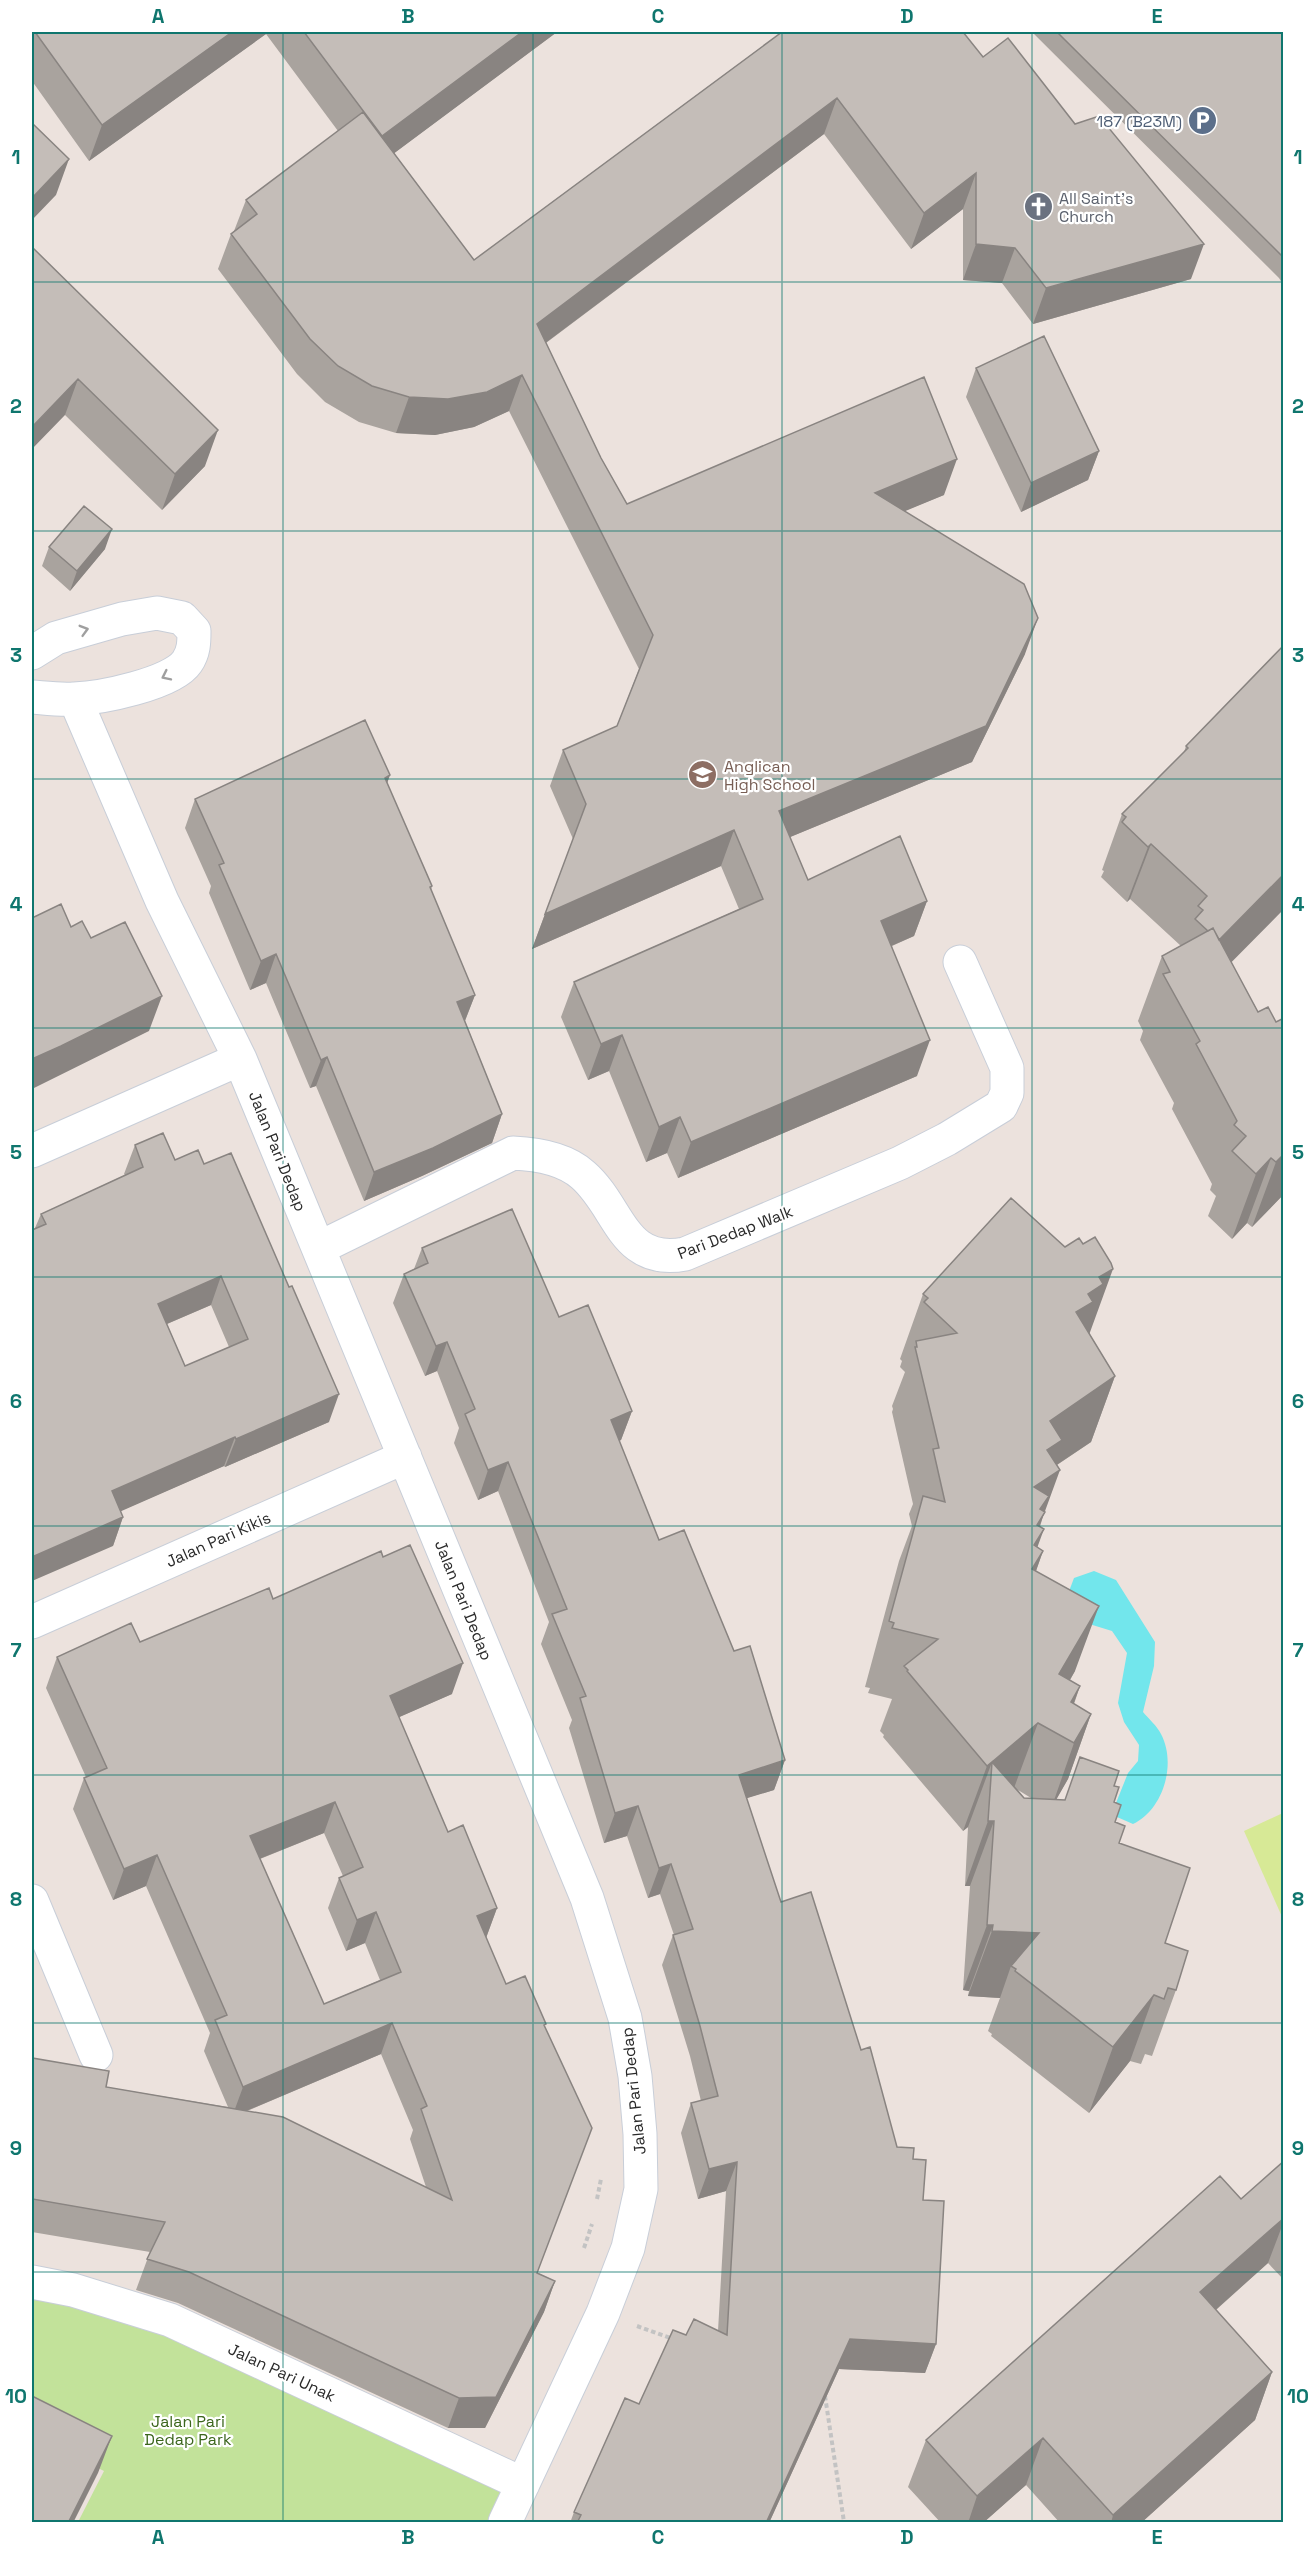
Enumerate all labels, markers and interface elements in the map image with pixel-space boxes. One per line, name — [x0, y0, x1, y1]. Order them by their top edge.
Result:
text: A — [152, 3, 165, 29]
text: B — [401, 3, 415, 29]
text: C — [652, 3, 665, 29]
text: D — [900, 3, 914, 29]
text: E — [1151, 3, 1163, 29]
parking icon: 187 (B23M) — [1187, 105, 1219, 137]
place label: 187 (B23M) — [1097, 111, 1182, 132]
text: 1 — [11, 144, 21, 170]
text: 1 — [1293, 144, 1303, 170]
place label: All Saint's Church — [1059, 188, 1133, 227]
church icon: All Saint's Church — [1022, 191, 1054, 223]
text: 2 — [10, 393, 22, 419]
text: 2 — [1292, 393, 1304, 419]
one-way arrow — [79, 625, 89, 637]
text: 3 — [10, 642, 22, 668]
text: 3 — [1292, 642, 1304, 668]
one-way arrow — [162, 668, 173, 680]
place label: Anglican High School — [724, 756, 815, 795]
school or university icon: Anglican High School — [687, 759, 719, 791]
text: 4 — [10, 891, 23, 917]
text: 4 — [1292, 891, 1305, 917]
street label: Jalan Pari Dedap — [244, 1088, 311, 1214]
text: 5 — [10, 1139, 22, 1165]
text: 5 — [1292, 1139, 1304, 1165]
street label: Pari Dedap Walk — [674, 1201, 796, 1264]
text: 6 — [10, 1388, 22, 1414]
text: 6 — [1292, 1388, 1304, 1414]
street label: Jalan Pari Kikis — [162, 1507, 274, 1572]
street label: Jalan Pari Dedap — [430, 1537, 497, 1663]
text: 7 — [10, 1637, 22, 1663]
text: 7 — [1292, 1637, 1304, 1663]
text: 8 — [10, 1886, 22, 1912]
text: 8 — [1292, 1886, 1304, 1912]
street label: Jalan Pari Dedap — [616, 2026, 651, 2156]
text: 9 — [10, 2135, 22, 2161]
text: 9 — [1292, 2135, 1304, 2161]
street label: Jalan Pari Unak — [225, 2338, 339, 2407]
text: 10 — [5, 2383, 27, 2409]
text: 10 — [1287, 2383, 1309, 2409]
park label: Jalan Pari Dedap Park — [144, 2411, 232, 2450]
text: A — [152, 2524, 165, 2550]
text: B — [401, 2524, 415, 2550]
text: C — [652, 2524, 665, 2550]
text: D — [900, 2524, 914, 2550]
text: E — [1151, 2524, 1163, 2550]

